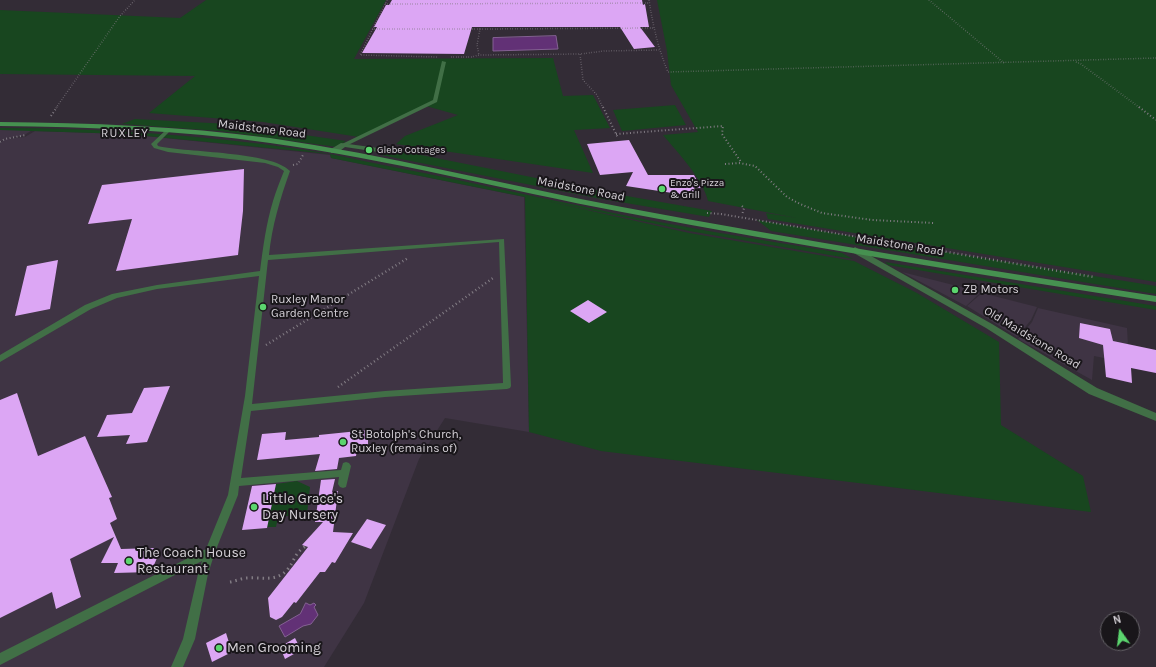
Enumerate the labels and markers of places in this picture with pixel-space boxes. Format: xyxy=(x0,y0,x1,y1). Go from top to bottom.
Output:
place label: Glebe Cottages xyxy=(377,144,445,156)
marker: Glebe Cottages xyxy=(364,145,374,155)
place label: Enzo's Pizza & Grill xyxy=(670,177,724,200)
marker: Enzo's Pizza & Grill xyxy=(657,184,667,194)
place label: ZB Motors xyxy=(963,283,1019,297)
marker: ZB Motors xyxy=(950,285,960,295)
place label: Ruxley Manor Garden Centre xyxy=(271,293,349,321)
marker: Ruxley Manor Garden Centre xyxy=(258,302,268,312)
place label: St Botolph's Church, Ruxley (remains of) xyxy=(351,428,461,456)
marker: St Botolph's Church, Ruxley (remains of) xyxy=(338,437,348,447)
place label: Little Grace's Day Nursery xyxy=(262,491,343,524)
marker: Little Grace's Day Nursery xyxy=(249,502,259,512)
place label: The Coach House Restaurant xyxy=(137,545,246,578)
marker: The Coach House Restaurant xyxy=(124,556,134,566)
place label: Men Grooming xyxy=(227,640,321,656)
marker: Men Grooming xyxy=(214,643,224,653)

